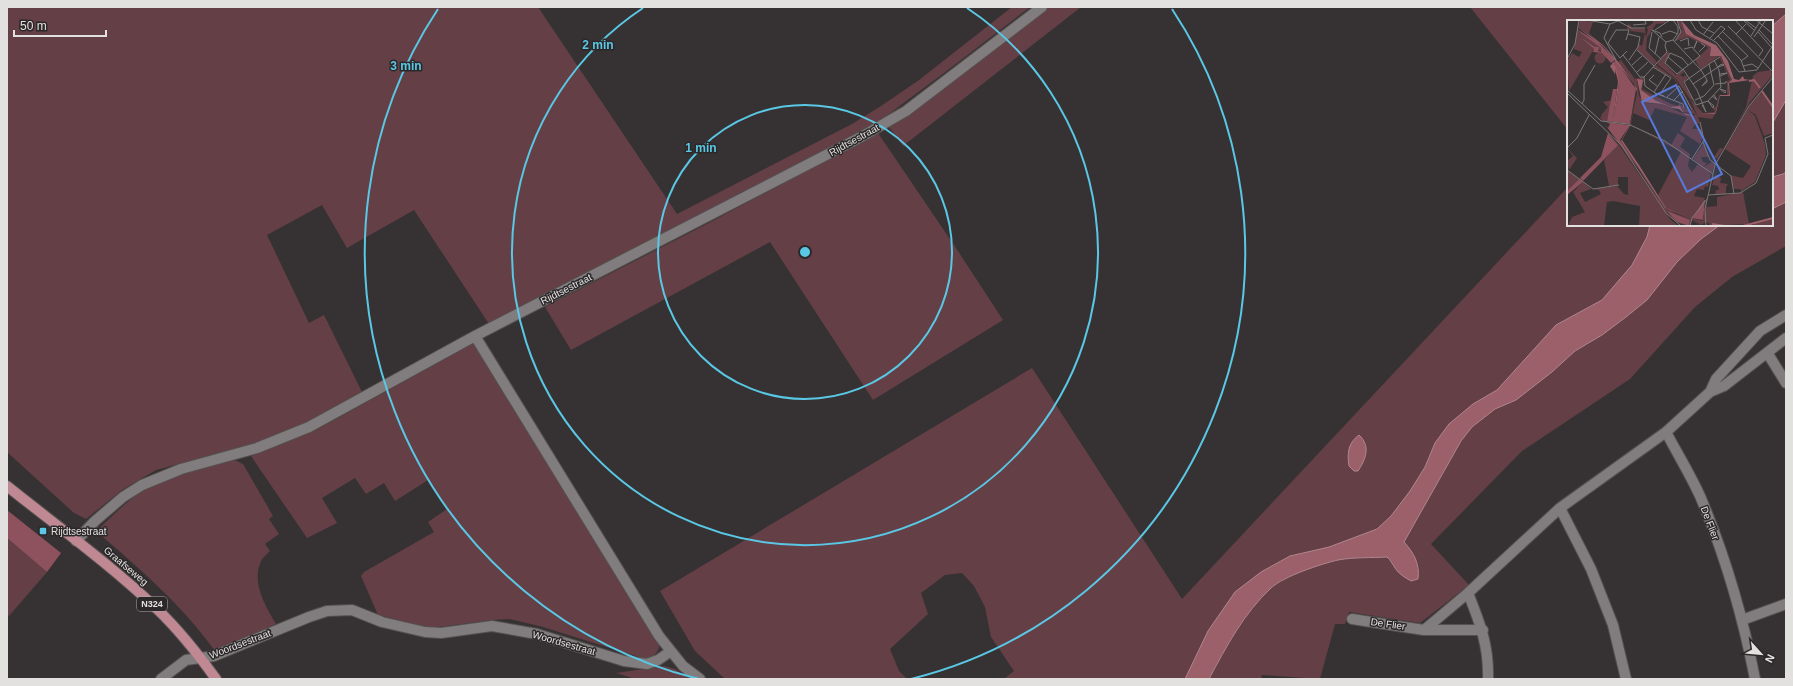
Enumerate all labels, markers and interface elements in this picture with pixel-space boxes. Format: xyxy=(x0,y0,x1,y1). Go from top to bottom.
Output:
scale bar xyxy=(14,12,106,38)
text: 50 m xyxy=(20,19,47,33)
inset map xyxy=(1567,20,1773,226)
text: 2 min xyxy=(582,38,614,52)
text: 3 min xyxy=(390,59,422,73)
street label: Rijdtsestraat xyxy=(827,122,881,158)
text: 1 min xyxy=(685,141,717,155)
centre of rings xyxy=(798,245,812,259)
street label: Rijdtsestraat xyxy=(539,271,593,307)
street label: De Flier xyxy=(1699,505,1722,542)
marker: Rijdtsestraat xyxy=(38,526,48,536)
place label: Rijdtsestraat xyxy=(51,526,107,537)
street label: Graafseweg xyxy=(102,544,150,588)
road number: N324 xyxy=(137,597,167,611)
street label: De Flier xyxy=(1370,616,1407,632)
street label: Woordsestraat xyxy=(208,627,272,661)
street label: Woordsestraat xyxy=(531,629,597,657)
north arrow xyxy=(1741,634,1781,674)
text: N xyxy=(1763,652,1777,665)

